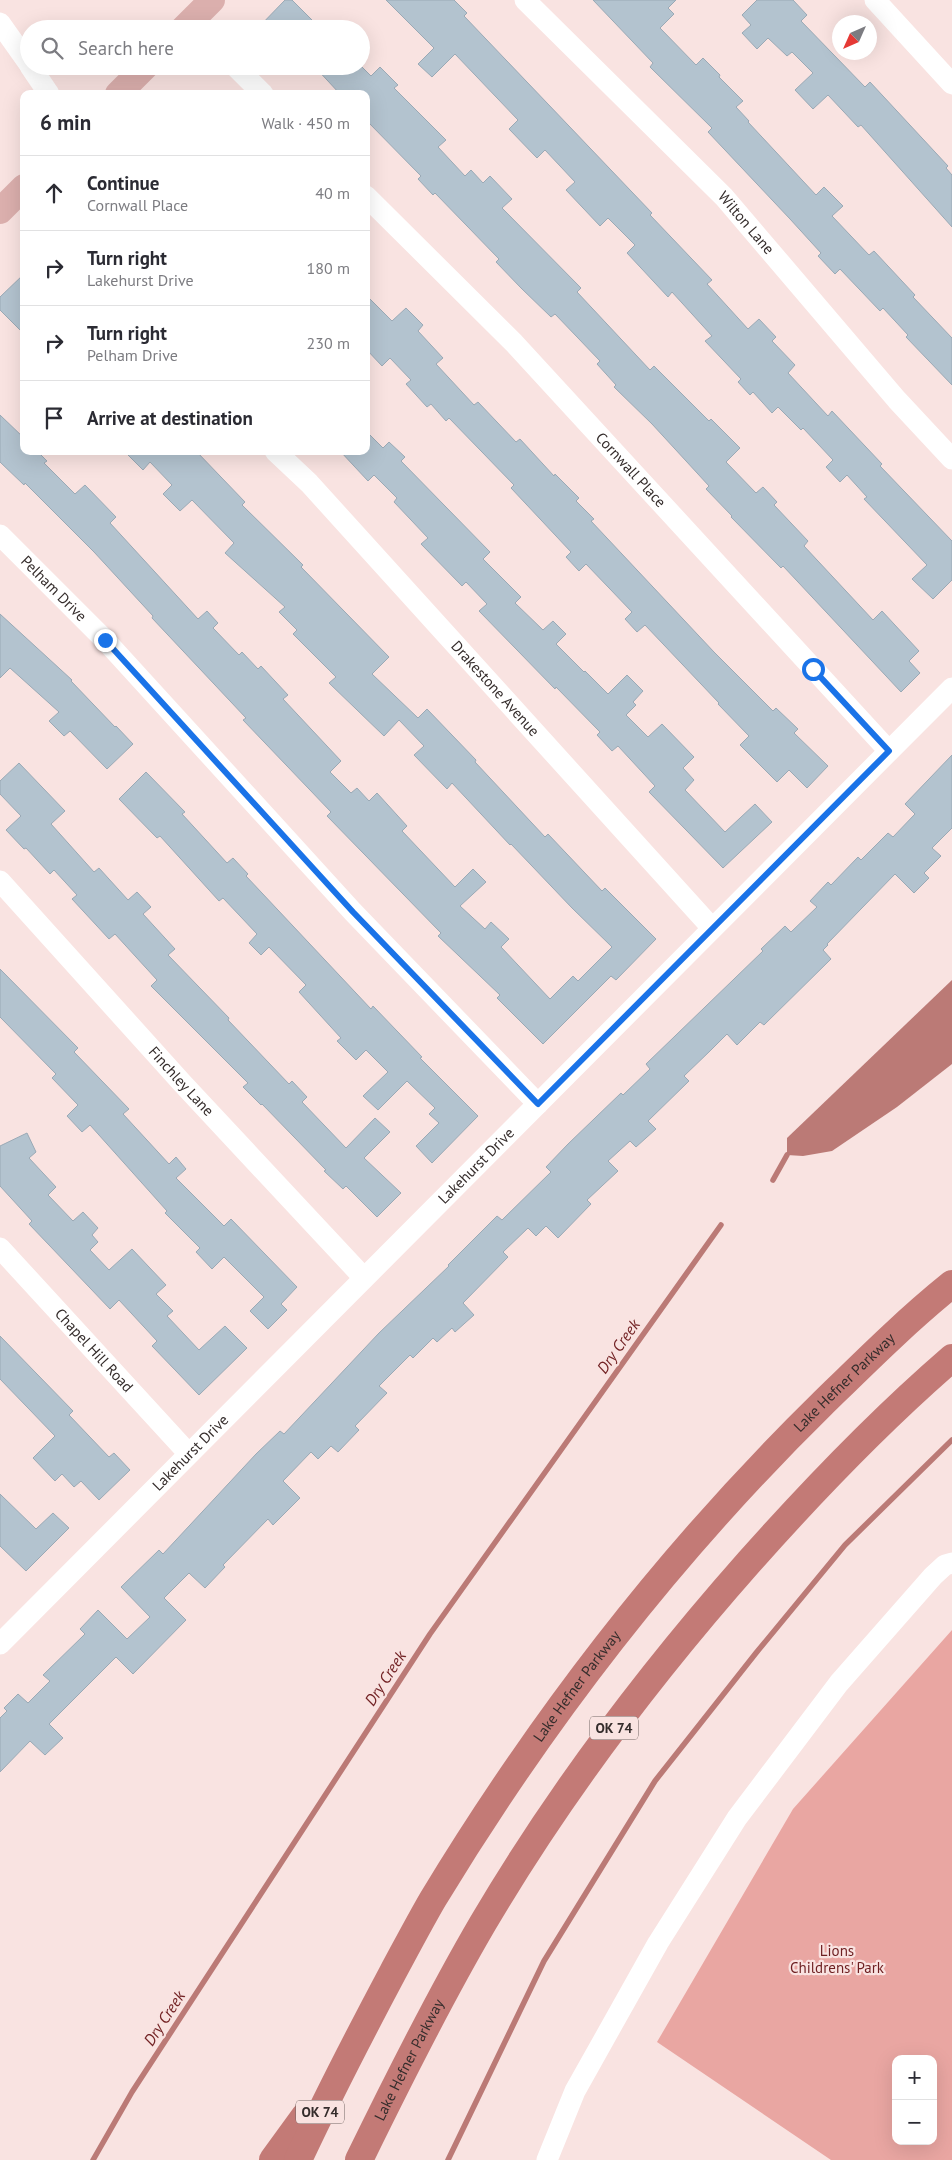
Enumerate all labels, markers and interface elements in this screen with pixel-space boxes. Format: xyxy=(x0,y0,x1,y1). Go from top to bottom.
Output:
north arrow xyxy=(832,15,877,60)
search box xyxy=(20,20,370,75)
icon: search xyxy=(38,34,66,62)
text: Search here xyxy=(78,36,174,60)
text: 6 min xyxy=(40,109,91,136)
text: Walk · 450 m xyxy=(261,113,350,133)
text: Continue xyxy=(87,171,159,195)
icon: ahead xyxy=(40,179,68,207)
text: 40 m xyxy=(315,183,350,203)
street label: Wilton Lane xyxy=(714,187,779,258)
text: Cornwall Place xyxy=(87,195,188,215)
text: Turn right xyxy=(87,246,167,270)
icon: right xyxy=(40,254,68,282)
text: 180 m xyxy=(307,258,350,278)
text: Lakehurst Drive xyxy=(87,270,194,290)
text: Turn right xyxy=(87,321,167,345)
icon: right xyxy=(40,329,68,357)
text: 230 m xyxy=(307,333,350,353)
text: Pelham Drive xyxy=(87,345,178,365)
icon: arrive xyxy=(40,404,68,432)
text: Arrive at destination xyxy=(87,406,253,430)
street label: Cornwall Place xyxy=(592,428,670,511)
street label: Pelham Drive xyxy=(17,551,91,625)
route end xyxy=(94,629,117,652)
street label: Drakestone Avenue xyxy=(447,636,544,740)
route start xyxy=(802,658,825,681)
street label: Finchley Lane xyxy=(145,1042,218,1120)
street label: Lakehurst Drive xyxy=(434,1123,518,1208)
street label: Chapel Hill Road xyxy=(51,1304,138,1396)
water label: Dry Creek xyxy=(592,1314,644,1377)
street label: Lake Hefner Parkway xyxy=(789,1329,899,1436)
street label: Lakehurst Drive xyxy=(148,1410,232,1494)
street label: Lake Hefner Parkway xyxy=(529,1626,624,1745)
water label: Dry Creek xyxy=(360,1646,411,1709)
road number: OK 74 xyxy=(590,1716,638,1740)
park label: Lions Childrens' Park xyxy=(790,1941,885,1977)
water label: Dry Creek xyxy=(139,1986,190,2049)
street label: Lake Hefner Parkway xyxy=(370,1996,448,2124)
map controls xyxy=(892,2055,937,2145)
button: + xyxy=(892,2055,937,2100)
road number: OK 74 xyxy=(296,2100,344,2124)
button: − xyxy=(892,2100,937,2145)

